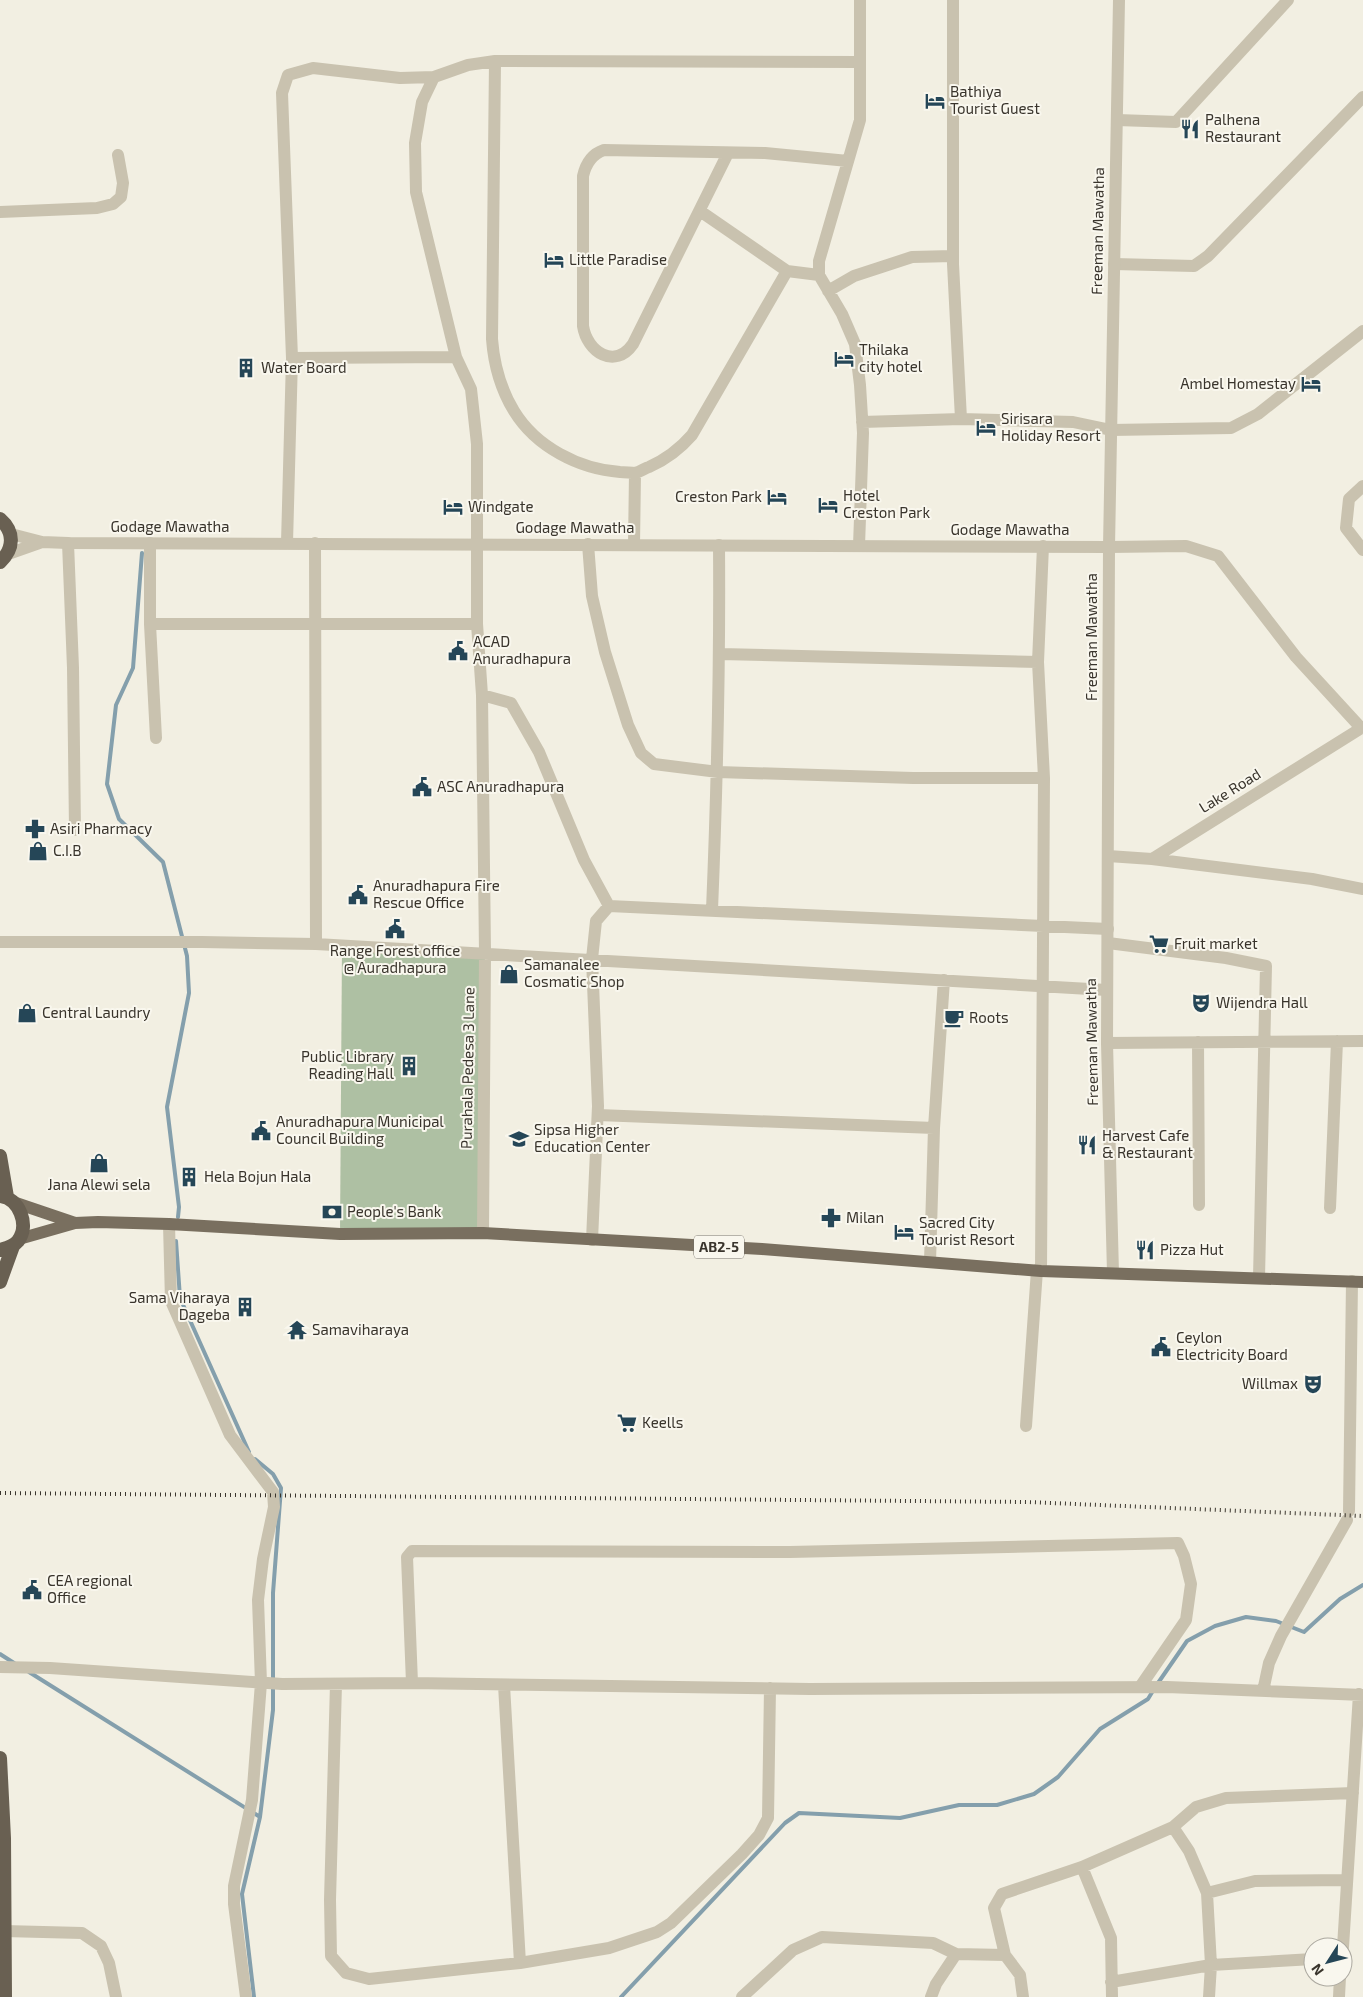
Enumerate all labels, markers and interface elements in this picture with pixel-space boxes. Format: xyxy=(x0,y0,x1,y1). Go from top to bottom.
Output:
place label: Bathiya Tourist Guest xyxy=(950,82,1040,117)
hotel icon: Bathiya Tourist Guest xyxy=(924,90,946,112)
place label: Palhena Restaurant xyxy=(1205,110,1281,145)
restaurant icon: Palhena Restaurant xyxy=(1179,118,1201,140)
street label: Freeman Mawatha xyxy=(1087,167,1107,295)
hotel icon: Little Paradise xyxy=(543,249,565,271)
place label: Little Paradise xyxy=(569,250,667,268)
place label: Thilaka city hotel xyxy=(859,340,923,375)
hotel icon: Thilaka city hotel xyxy=(833,348,855,370)
building icon: Water Board xyxy=(235,357,257,379)
place label: Water Board xyxy=(261,358,347,376)
hotel icon: Ambel Homestay xyxy=(1300,373,1322,395)
place label: Ambel Homestay xyxy=(1180,374,1296,392)
place label: Sirisara Holiday Resort xyxy=(1001,409,1101,444)
hotel icon: Sirisara Holiday Resort xyxy=(975,417,997,439)
hotel icon: Creston Park xyxy=(766,486,788,508)
place label: Hotel Creston Park xyxy=(843,486,930,521)
place label: Creston Park xyxy=(675,487,762,505)
hotel icon: Hotel Creston Park xyxy=(817,494,839,516)
hotel icon: Windgate xyxy=(442,496,464,518)
place label: Windgate xyxy=(468,497,534,515)
street label: Godage Mawatha xyxy=(110,517,230,535)
street label: Godage Mawatha xyxy=(515,518,635,536)
street label: Godage Mawatha xyxy=(950,520,1070,538)
street label: Freeman Mawatha xyxy=(1082,573,1100,701)
place label: ACAD Anuradhapura xyxy=(473,632,571,667)
public building icon: ACAD Anuradhapura xyxy=(447,640,469,662)
street label: Lake Road xyxy=(1195,764,1264,816)
public building icon: ASC Anuradhapura xyxy=(411,776,433,798)
place label: ASC Anuradhapura xyxy=(437,777,564,795)
pharmacy icon: Asiri Pharmacy xyxy=(24,818,46,840)
place label: Asiri Pharmacy xyxy=(50,819,152,837)
shop icon: C.I.B xyxy=(27,840,49,862)
place label: C.I.B xyxy=(53,841,82,859)
place label: Anuradhapura Fire Rescue Office xyxy=(373,876,500,911)
public building icon: Anuradhapura Fire Rescue Office xyxy=(347,884,369,906)
public building icon: Range Forest office @ Auradhapura xyxy=(384,918,406,940)
supermarket icon: Fruit market xyxy=(1148,933,1170,955)
place label: Fruit market xyxy=(1174,934,1258,952)
place label: Range Forest office @ Auradhapura xyxy=(330,941,460,976)
place label: Samanalee Cosmatic Shop xyxy=(524,955,625,990)
shop icon: Samanalee Cosmatic Shop xyxy=(498,963,520,985)
street label: Freeman Mawatha xyxy=(1081,978,1101,1106)
street label: Purahala Pedesa 3 Lane xyxy=(457,987,477,1149)
theatre icon: Wijendra Hall xyxy=(1190,992,1212,1014)
place label: Wijendra Hall xyxy=(1216,993,1308,1012)
shop icon: Central Laundry xyxy=(16,1002,38,1024)
place label: Central Laundry xyxy=(42,1003,151,1021)
cafe icon: Roots xyxy=(943,1007,965,1029)
place label: Roots xyxy=(969,1008,1009,1026)
place label: Public Library Reading Hall xyxy=(301,1047,395,1082)
building icon: Public Library Reading Hall xyxy=(398,1055,420,1077)
place label: Anuradhapura Municipal Council Building xyxy=(276,1112,444,1147)
public building icon: Anuradhapura Municipal Council Building xyxy=(250,1120,272,1142)
place label: Sipsa Higher Education Center xyxy=(534,1120,650,1155)
place label: Harvest Cafe & Restaurant xyxy=(1102,1126,1193,1161)
school or university icon: Sipsa Higher Education Center xyxy=(508,1128,530,1150)
restaurant icon: Harvest Cafe & Restaurant xyxy=(1076,1134,1098,1156)
shop icon: Jana Alewi sela xyxy=(88,1152,110,1174)
building icon: Hela Bojun Hala xyxy=(178,1166,200,1188)
place label: Hela Bojun Hala xyxy=(204,1167,311,1186)
place label: Jana Alewi sela xyxy=(48,1175,150,1193)
bank icon: People's Bank xyxy=(321,1201,343,1223)
place label: People's Bank xyxy=(347,1202,442,1220)
pharmacy icon: Milan xyxy=(820,1207,842,1229)
place label: Milan xyxy=(846,1208,884,1226)
place label: Sacred City Tourist Resort xyxy=(919,1213,1015,1248)
hotel icon: Sacred City Tourist Resort xyxy=(893,1221,915,1243)
road number: AB2-5 xyxy=(694,1236,744,1258)
restaurant icon: Pizza Hut xyxy=(1134,1239,1156,1261)
place label: Pizza Hut xyxy=(1160,1240,1224,1258)
place label: Sama Viharaya Dageba xyxy=(129,1288,230,1323)
building icon: Sama Viharaya Dageba xyxy=(234,1296,256,1318)
temple icon: Samaviharaya xyxy=(286,1319,308,1341)
place label: Samaviharaya xyxy=(312,1320,409,1338)
place label: Ceylon Electricity Board xyxy=(1176,1328,1288,1363)
public building icon: Ceylon Electricity Board xyxy=(1150,1336,1172,1358)
theatre icon: Willmax xyxy=(1302,1373,1324,1395)
place label: Willmax xyxy=(1242,1374,1298,1392)
supermarket icon: Keells xyxy=(616,1412,638,1434)
place label: Keells xyxy=(642,1413,683,1431)
place label: CEA regional Office xyxy=(47,1571,133,1606)
public building icon: CEA regional Office xyxy=(21,1579,43,1601)
north arrow xyxy=(1303,1937,1353,1987)
text: N xyxy=(1307,1961,1327,1979)

